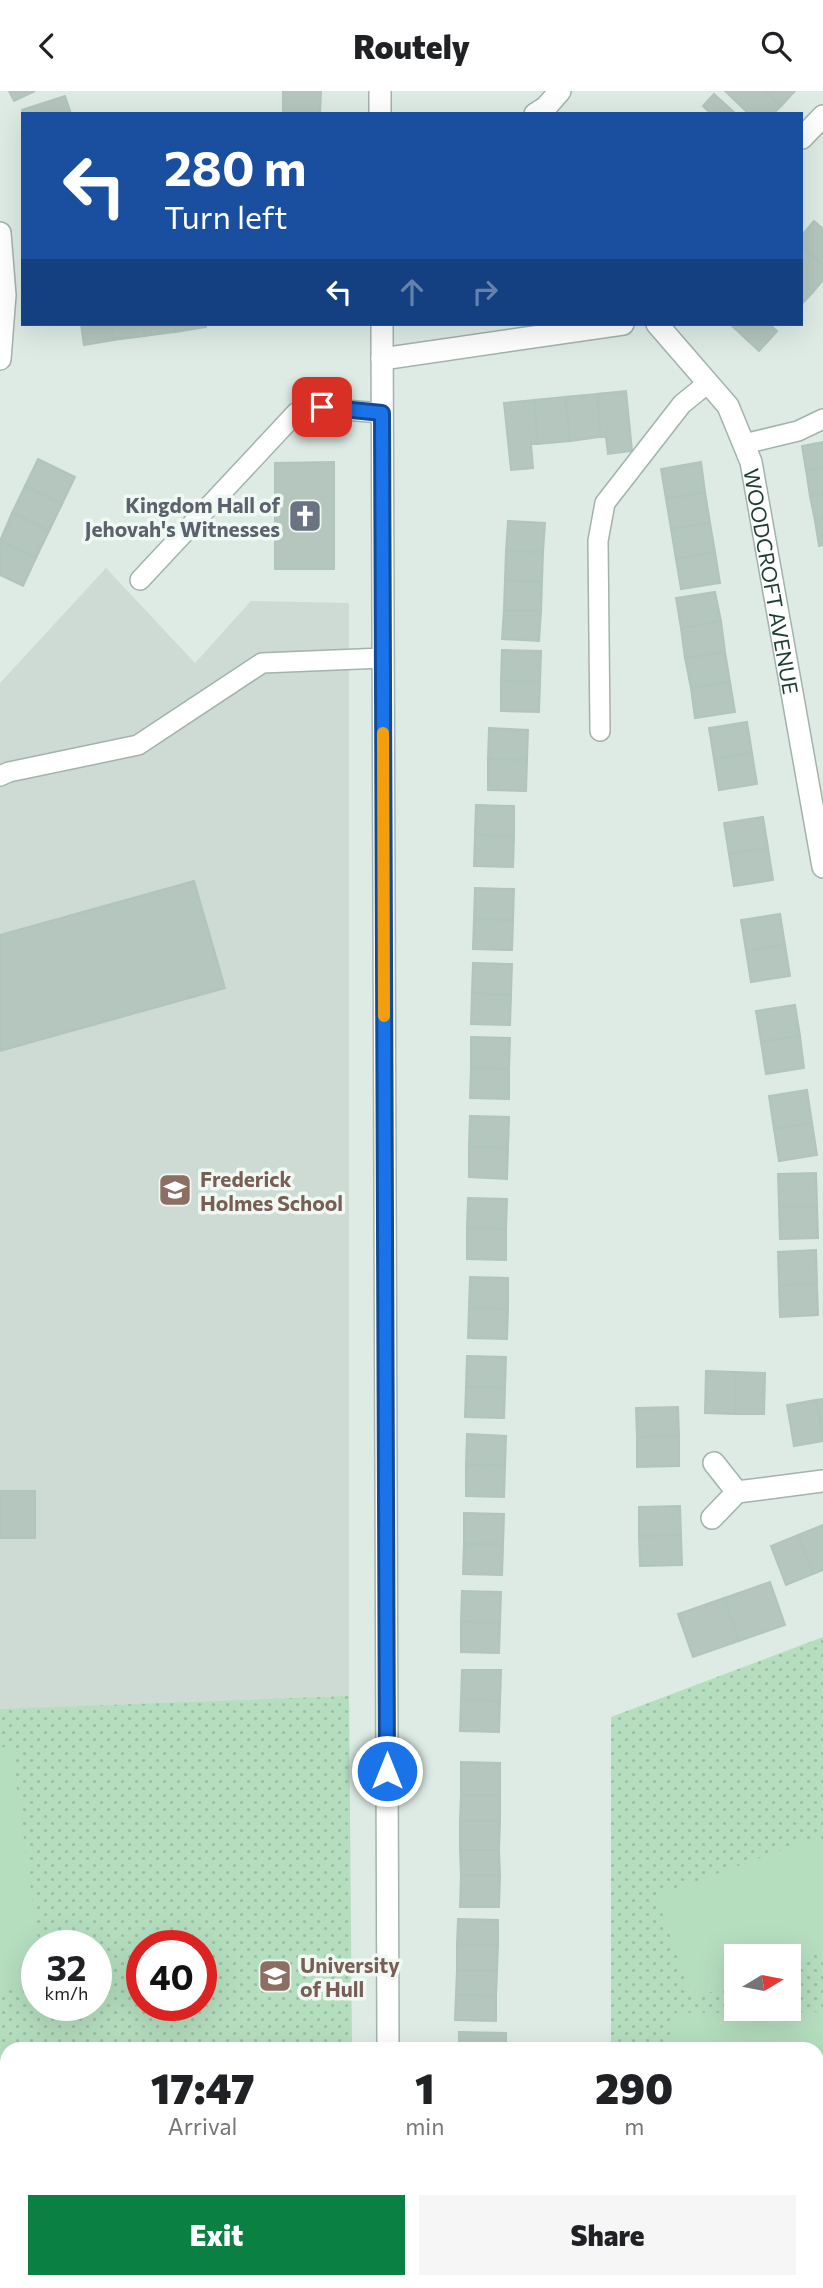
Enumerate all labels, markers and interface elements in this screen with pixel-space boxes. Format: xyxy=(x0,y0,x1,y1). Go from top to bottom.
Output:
text: Routely xyxy=(353,26,470,66)
icon: back xyxy=(28,27,66,65)
icon: search xyxy=(757,27,795,65)
text: 280 m xyxy=(164,136,307,196)
icon: left xyxy=(49,140,140,231)
text: Turn left xyxy=(164,196,288,236)
icon: left xyxy=(320,273,358,311)
icon: ahead xyxy=(393,273,431,311)
icon: right xyxy=(466,273,504,311)
pin xyxy=(292,377,352,437)
icon: arrive xyxy=(303,388,341,426)
street label: WOODCROFT AVENUE xyxy=(740,466,805,696)
place label: Kingdom Hall of Jehovah's Witnesses xyxy=(85,492,280,541)
church icon: Kingdom Hall of Jehovah's Witnesses xyxy=(286,497,324,535)
place label: Frederick Holmes School xyxy=(200,1166,343,1215)
school or university icon: Frederick Holmes School xyxy=(156,1171,194,1209)
position arrow xyxy=(350,1734,424,1808)
speed limit sign: 40 xyxy=(126,1930,217,2021)
north arrow xyxy=(724,1944,802,2021)
map controls xyxy=(724,1944,801,2021)
text: 32 xyxy=(46,1945,87,1988)
place label: University of Hull xyxy=(300,1952,400,2001)
school or university icon: University of Hull xyxy=(256,1957,294,1995)
text: km/h xyxy=(45,1982,88,2004)
text: 17:47 xyxy=(151,2061,254,2113)
text: 1 xyxy=(415,2061,435,2113)
text: 290 xyxy=(595,2061,673,2113)
text: Arrival xyxy=(168,2112,237,2140)
text: min xyxy=(405,2112,444,2140)
text: m xyxy=(624,2112,644,2140)
button: Exit xyxy=(28,2195,405,2275)
button: Share xyxy=(419,2195,796,2275)

